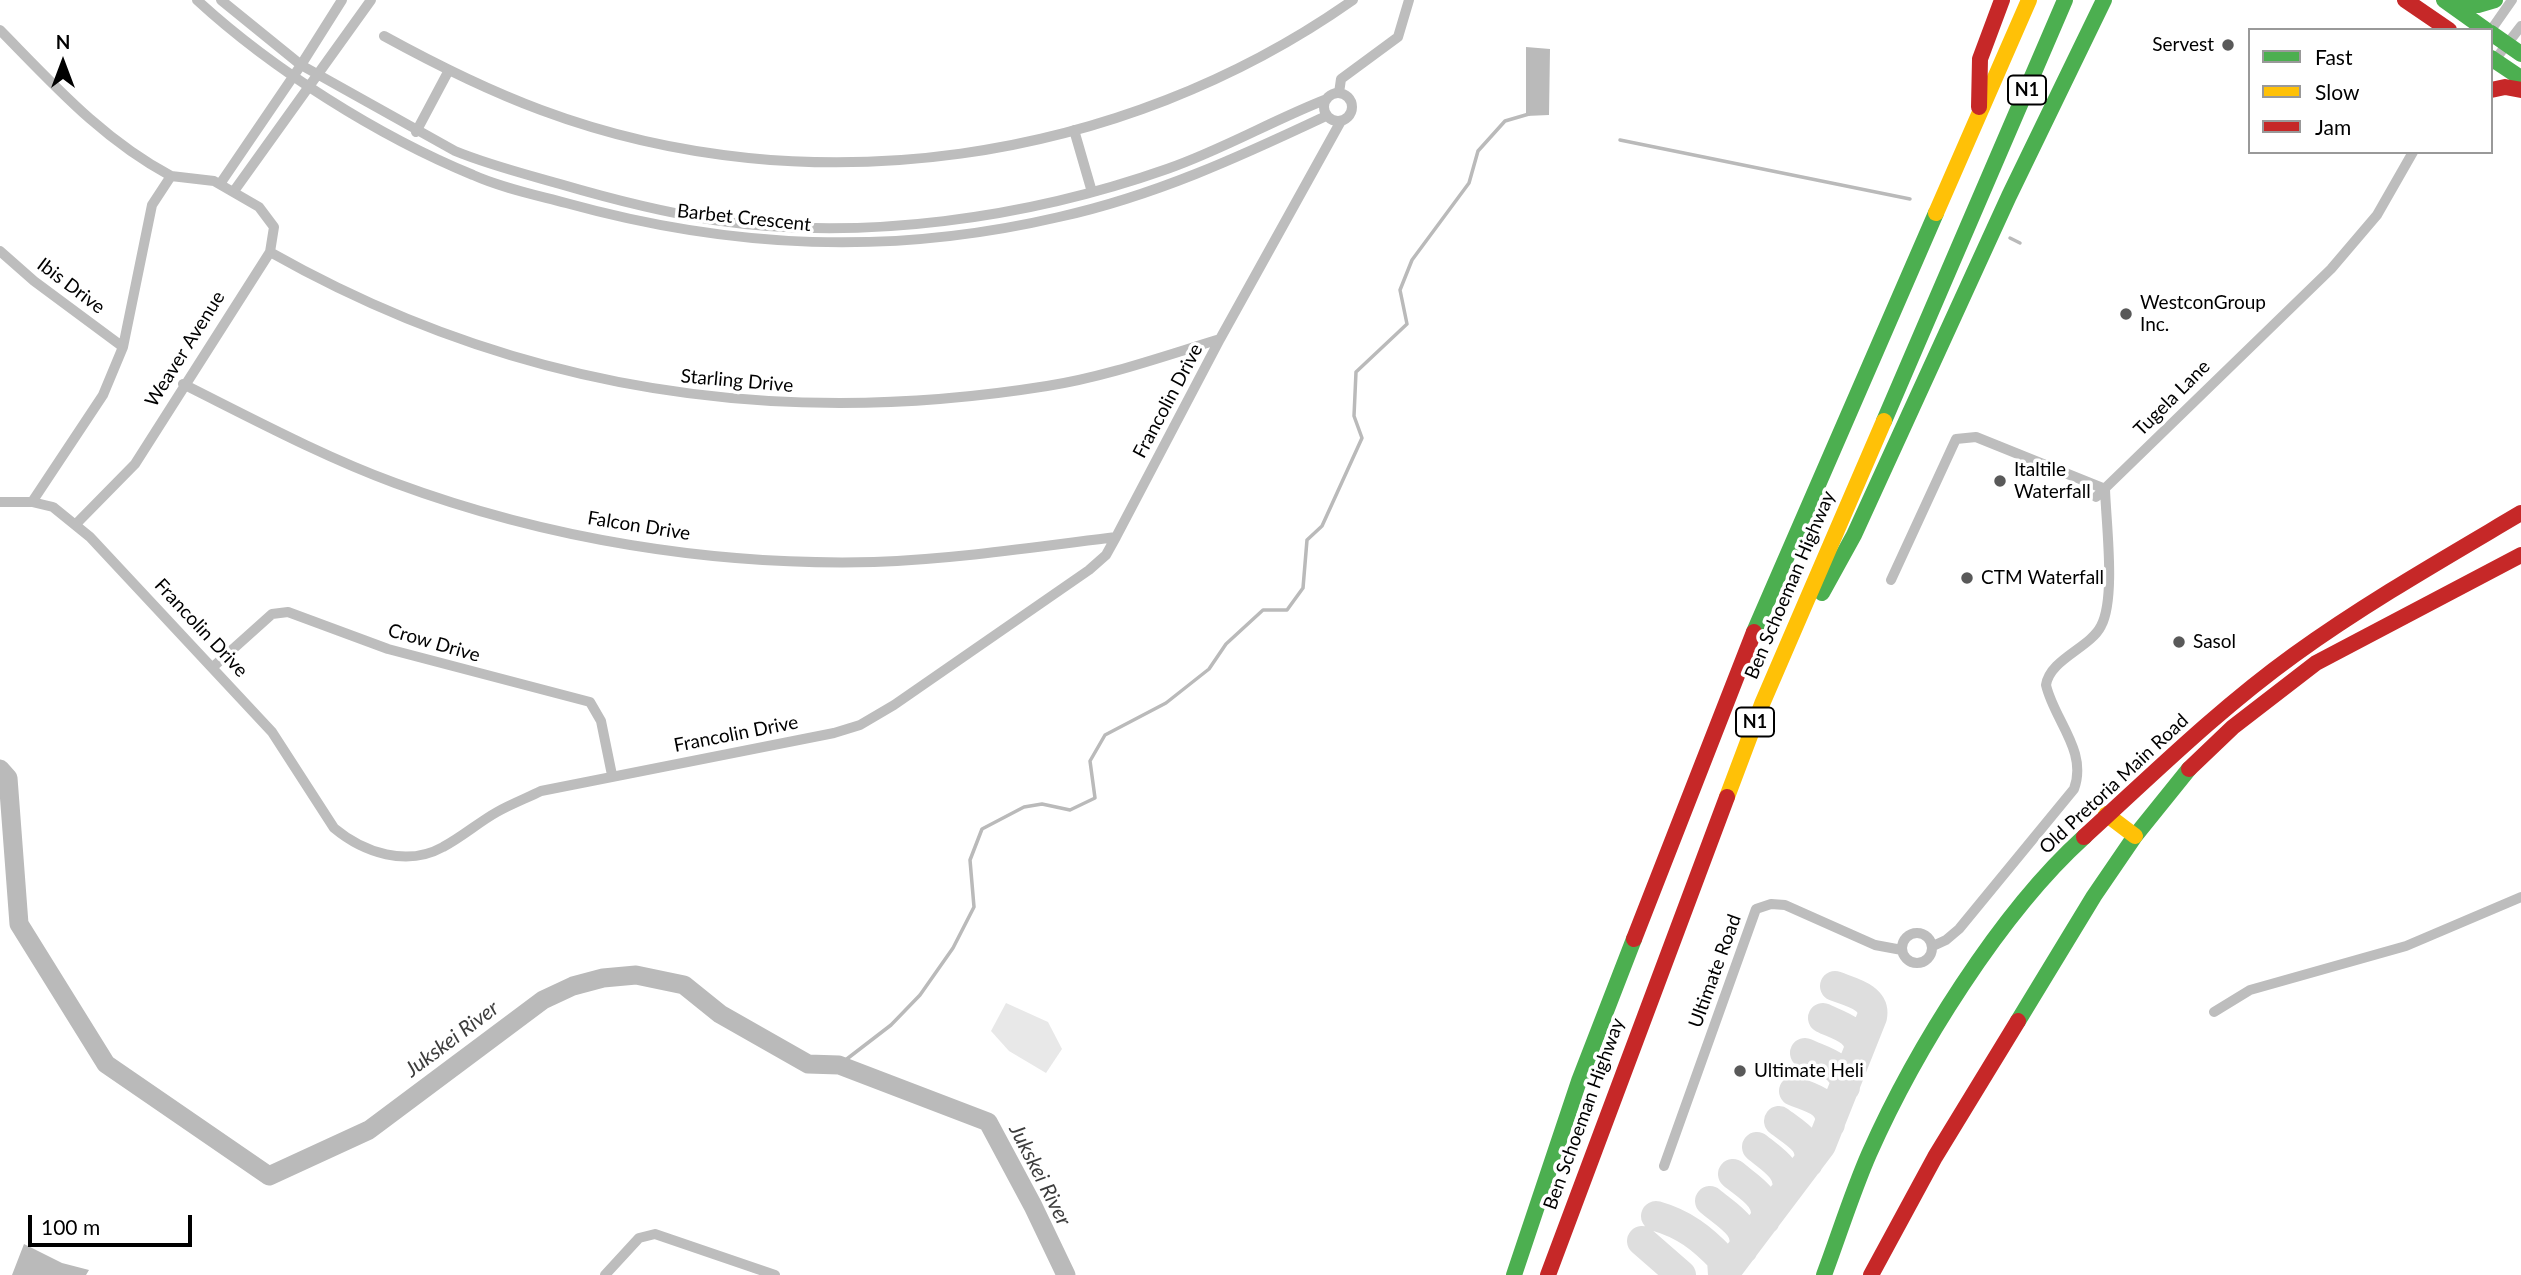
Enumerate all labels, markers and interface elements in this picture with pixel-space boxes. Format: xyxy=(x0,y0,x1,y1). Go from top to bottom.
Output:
north arrow xyxy=(28,28,98,98)
legend xyxy=(2248,28,2493,154)
text: N xyxy=(56,30,70,53)
place label: Servest xyxy=(2152,34,2214,56)
marker: Servest xyxy=(2220,37,2236,53)
text: Fast xyxy=(2315,44,2352,69)
road number: N1 xyxy=(2008,76,2046,104)
text: Slow xyxy=(2315,79,2359,104)
text: Jam xyxy=(2315,114,2351,139)
street label: Barbet Crescent xyxy=(676,200,812,236)
street label: Ibis Drive xyxy=(33,253,109,319)
street label: Weaver Avenue xyxy=(140,287,230,411)
place label: WestconGroup Inc. xyxy=(2140,292,2266,336)
marker: WestconGroup Inc. xyxy=(2118,306,2134,322)
street label: Francolin Drive xyxy=(1128,340,1208,462)
street label: Tugela Lane xyxy=(2129,355,2215,441)
street label: Starling Drive xyxy=(680,365,794,397)
place label: Italtile Waterfall xyxy=(2014,459,2091,503)
marker: Italtile Waterfall xyxy=(1992,473,2008,489)
street label: Ben Schoeman Highway xyxy=(1740,488,1840,682)
street label: Falcon Drive xyxy=(586,507,692,545)
place label: CTM Waterfall xyxy=(1981,567,2104,589)
marker: CTM Waterfall xyxy=(1959,570,1975,586)
street label: Francolin Drive xyxy=(150,574,252,682)
street label: Crow Drive xyxy=(385,619,483,667)
place label: Sasol xyxy=(2193,631,2236,653)
marker: Sasol xyxy=(2171,634,2187,650)
road number: N1 xyxy=(1736,708,1774,736)
street label: Old Pretoria Main Road xyxy=(2035,709,2193,859)
street label: Francolin Drive xyxy=(672,711,800,757)
street label: Ultimate Road xyxy=(1684,911,1746,1031)
water label: Jukskei River xyxy=(400,996,504,1082)
street label: Ben Schoeman Highway xyxy=(1539,1015,1629,1213)
place label: Ultimate Heli xyxy=(1754,1060,1864,1082)
marker: Ultimate Heli xyxy=(1732,1063,1748,1079)
water label: Jukskei River xyxy=(1004,1120,1076,1230)
scale bar xyxy=(32,1202,196,1246)
text: 100 m xyxy=(41,1214,100,1239)

